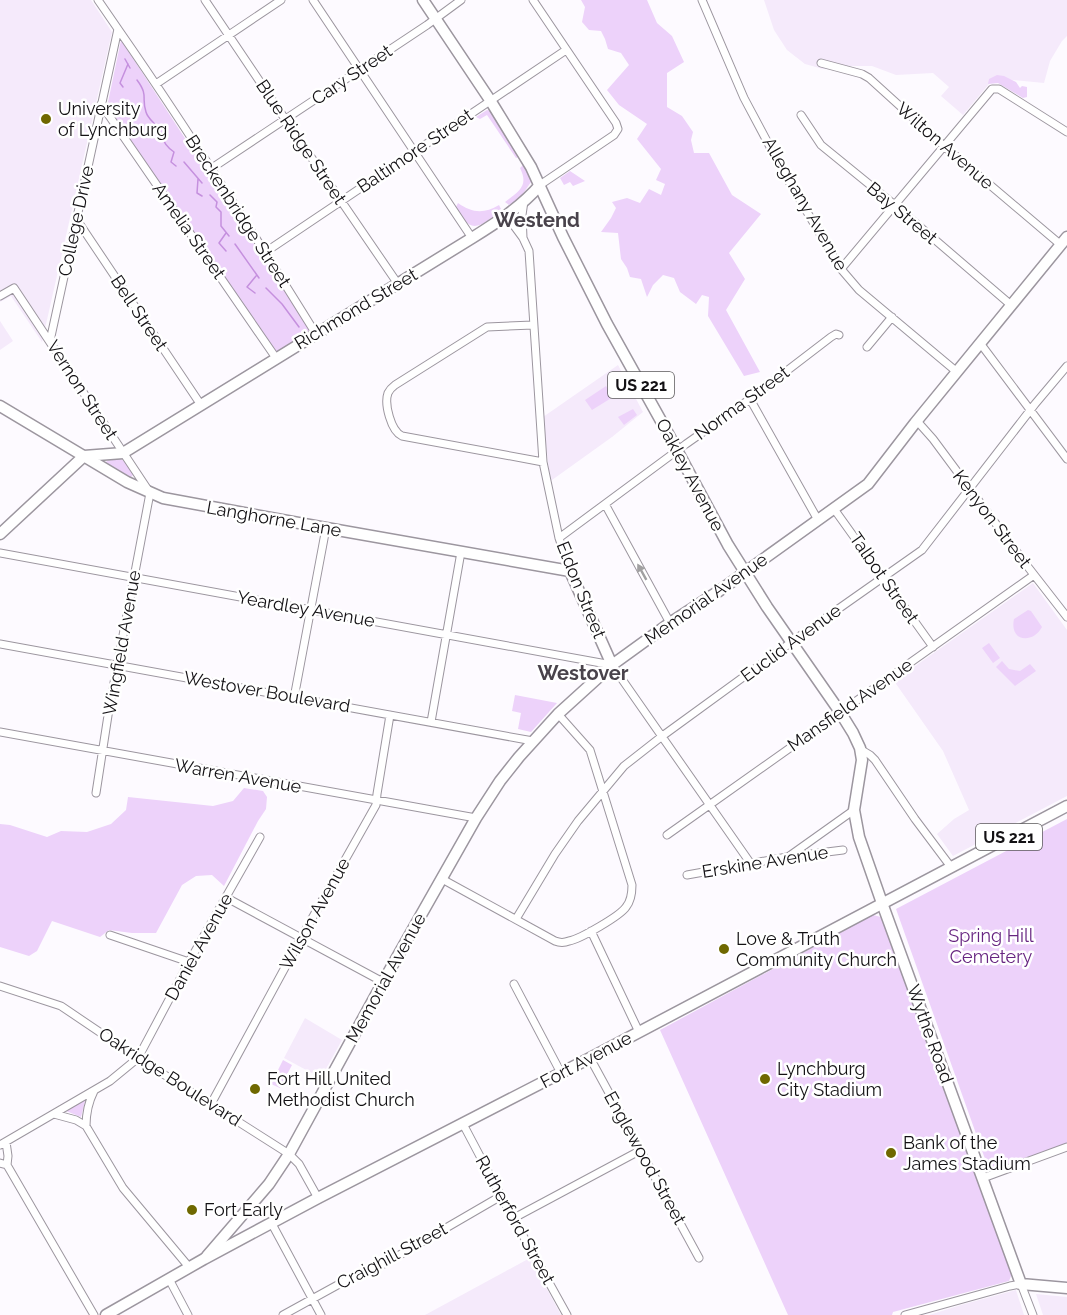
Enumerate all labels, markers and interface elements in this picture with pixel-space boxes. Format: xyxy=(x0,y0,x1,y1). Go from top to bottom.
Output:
street label: Cary Street xyxy=(308,40,396,109)
street label: Blue Ridge Street xyxy=(252,75,351,208)
place label: University of Lynchburg xyxy=(58,98,167,140)
street label: Wilton Avenue xyxy=(892,98,999,194)
street label: Baltimore Street xyxy=(353,104,477,197)
marker: University of Lynchburg xyxy=(39,112,53,126)
street label: Breckenbridge Street xyxy=(181,131,296,291)
street label: Alleghany Avenue xyxy=(759,133,852,275)
street label: College Drive xyxy=(54,163,98,278)
street label: Bay Street xyxy=(863,177,942,248)
street label: Amelia Street xyxy=(149,179,230,283)
district label: Westend xyxy=(494,208,580,232)
street label: Richmond Street xyxy=(291,264,421,353)
street label: Bell Street xyxy=(107,271,172,354)
street label: Vernon Street xyxy=(43,336,122,443)
street label: Norma Street xyxy=(690,361,793,444)
road number: US 221 xyxy=(608,372,674,398)
street label: Oakley Avenue xyxy=(652,415,729,535)
street label: Kenyon Street xyxy=(949,466,1036,572)
street label: Langhorne Lane xyxy=(205,496,344,541)
street label: Talbot Street xyxy=(845,528,923,627)
street label: Eldon Street xyxy=(552,538,610,641)
street label: Memorial Avenue xyxy=(640,548,771,649)
one-way arrow xyxy=(637,563,647,580)
street label: Wingfield Avenue xyxy=(98,568,145,717)
street label: Yeardley Avenue xyxy=(236,586,377,631)
street label: Euclid Avenue xyxy=(737,599,845,686)
street label: Mansfield Avenue xyxy=(783,653,917,756)
district label: Westover xyxy=(537,661,629,685)
street label: Westover Boulevard xyxy=(182,667,352,716)
street label: Warren Avenue xyxy=(173,754,304,797)
road number: US 221 xyxy=(976,824,1042,850)
street label: Erskine Avenue xyxy=(700,841,830,882)
street label: Wilson Avenue xyxy=(275,854,354,973)
street label: Daniel Avenue xyxy=(160,889,237,1004)
street label: Memorial Avenue xyxy=(341,909,430,1046)
park label: Spring Hill Cemetery xyxy=(948,925,1034,967)
place label: Love & Truth Community Church xyxy=(736,928,897,970)
marker: Love & Truth Community Church xyxy=(717,942,731,956)
street label: Wythe Road xyxy=(903,982,958,1086)
street label: Oakridge Boulevard xyxy=(95,1023,245,1130)
street label: Fort Avenue xyxy=(537,1027,635,1092)
place label: Lynchburg City Stadium xyxy=(777,1058,882,1100)
place label: Fort Hill United Methodist Church xyxy=(267,1068,415,1110)
marker: Lynchburg City Stadium xyxy=(758,1072,772,1086)
marker: Fort Hill United Methodist Church xyxy=(248,1082,262,1096)
street label: Englewood Street xyxy=(600,1087,691,1228)
place label: Bank of the James Stadium xyxy=(903,1132,1031,1174)
marker: Bank of the James Stadium xyxy=(884,1146,898,1160)
street label: Rutherford Street xyxy=(471,1152,559,1288)
place label: Fort Early xyxy=(204,1199,283,1220)
marker: Fort Early xyxy=(185,1203,199,1217)
street label: Craighill Street xyxy=(333,1218,450,1293)

